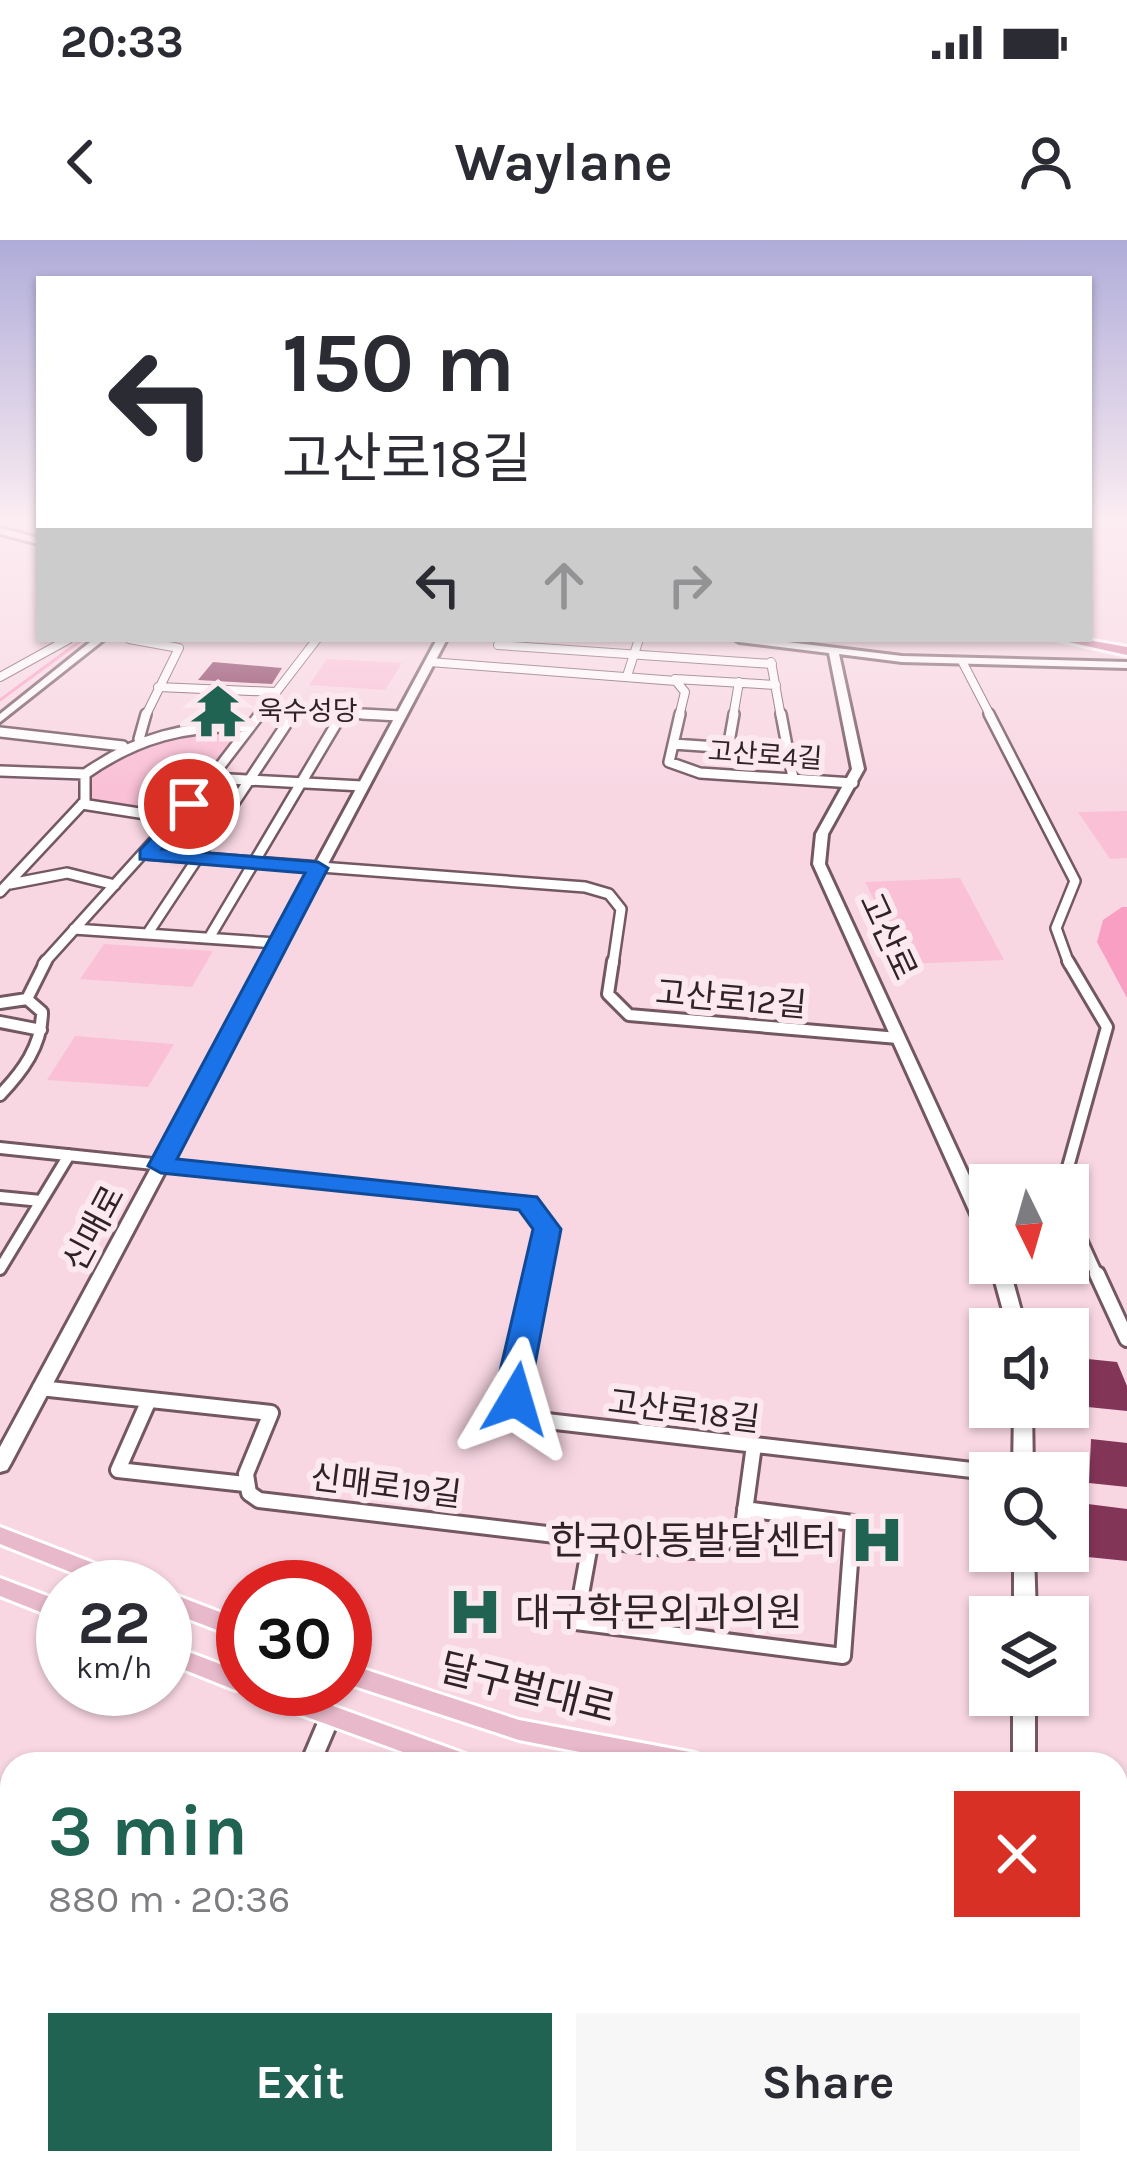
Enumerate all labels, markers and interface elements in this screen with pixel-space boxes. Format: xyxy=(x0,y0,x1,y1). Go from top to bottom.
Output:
text: 20:33 xyxy=(60,16,184,68)
icon: back xyxy=(48,129,114,195)
icon: person xyxy=(1013,129,1079,195)
text: Waylane xyxy=(454,130,673,194)
text: 150 m xyxy=(282,314,515,412)
icon: left xyxy=(84,324,240,480)
text: 고산로18길 xyxy=(282,427,532,491)
icon: left xyxy=(405,552,471,618)
icon: ahead xyxy=(531,552,597,618)
icon: right xyxy=(657,552,723,618)
temple icon: 욱수성당 xyxy=(189,682,247,740)
place label: 욱수성당 xyxy=(258,695,358,727)
street label: 고산로4길 xyxy=(707,735,823,775)
pin xyxy=(138,753,240,855)
icon: arrive xyxy=(156,771,222,837)
street label: 고산로 xyxy=(852,887,925,986)
street label: 고산로12길 xyxy=(654,973,808,1025)
north arrow xyxy=(969,1164,1089,1284)
map controls xyxy=(969,1164,1089,1716)
street label: 신매로 xyxy=(56,1179,132,1278)
button: sound xyxy=(969,1308,1089,1428)
position arrow xyxy=(453,1336,579,1462)
street label: 고산로18길 xyxy=(606,1383,762,1439)
button: search xyxy=(969,1452,1089,1572)
street label: 신매로19길 xyxy=(308,1458,463,1514)
hospital icon: 한국아동발달센터 xyxy=(848,1511,906,1569)
place label: 한국아동발달센터 xyxy=(550,1518,837,1564)
speed limit sign: 30 xyxy=(216,1560,372,1716)
hospital icon: 대구학문외과의원 xyxy=(446,1583,504,1641)
text: 22 xyxy=(78,1588,150,1658)
place label: 대구학문외과의원 xyxy=(515,1590,802,1636)
button: layers xyxy=(969,1596,1089,1716)
street label: 달구벌대로 xyxy=(435,1644,620,1732)
text: km/h xyxy=(76,1650,152,1686)
text: 3 min xyxy=(48,1789,248,1873)
button: close xyxy=(954,1791,1080,1917)
text: 880 m · 20:36 xyxy=(48,1876,290,1922)
button: Exit xyxy=(48,2013,552,2151)
button: Share xyxy=(576,2013,1080,2151)

